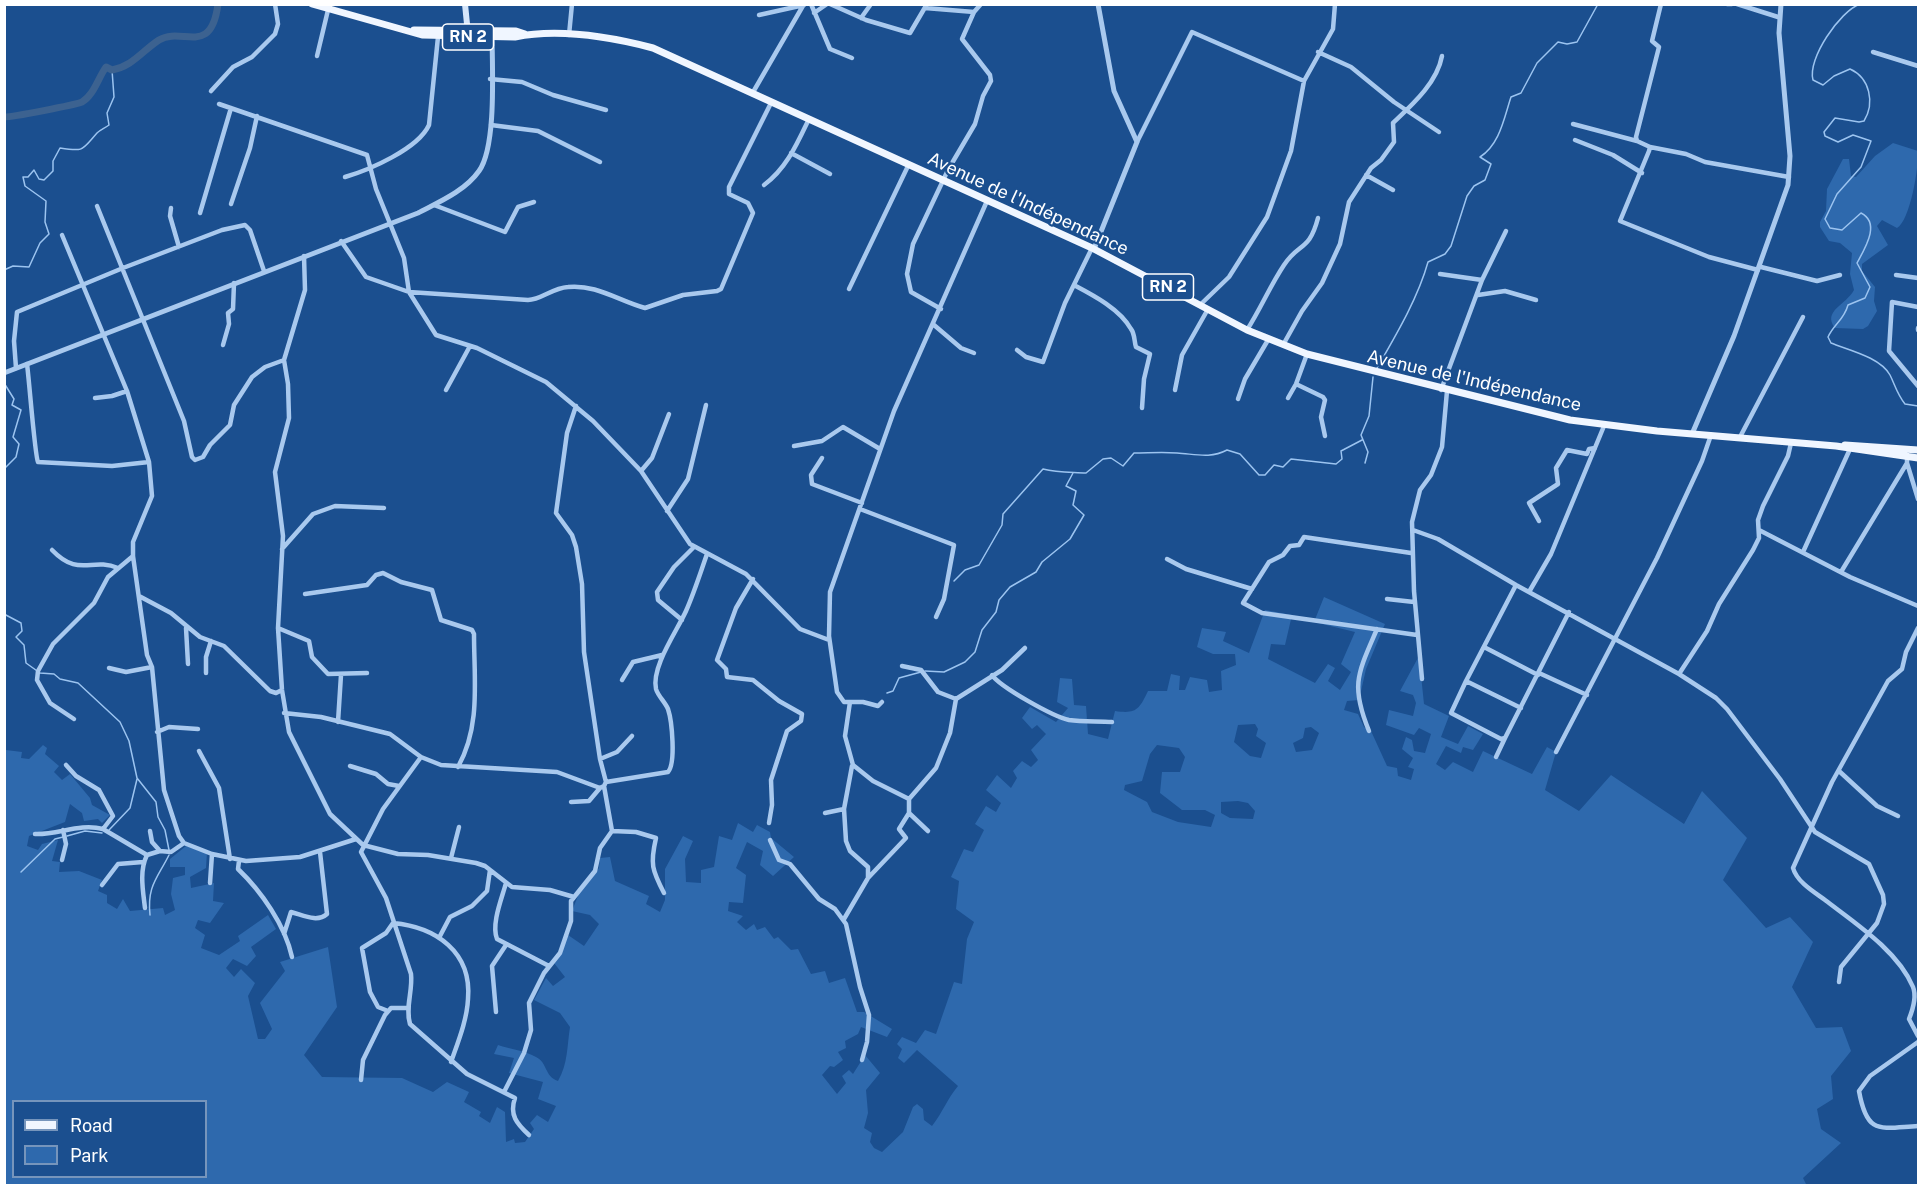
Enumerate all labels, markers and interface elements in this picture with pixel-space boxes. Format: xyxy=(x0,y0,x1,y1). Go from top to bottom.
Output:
road number: RN 2 xyxy=(442,24,494,50)
street label: Avenue de l'Indépendance xyxy=(924,148,1132,260)
road number: RN 2 xyxy=(1142,274,1194,300)
street label: Avenue de l'Indépendance xyxy=(1365,346,1583,416)
legend xyxy=(12,1100,207,1178)
text: Road xyxy=(70,1115,113,1136)
text: Park xyxy=(70,1145,108,1166)

